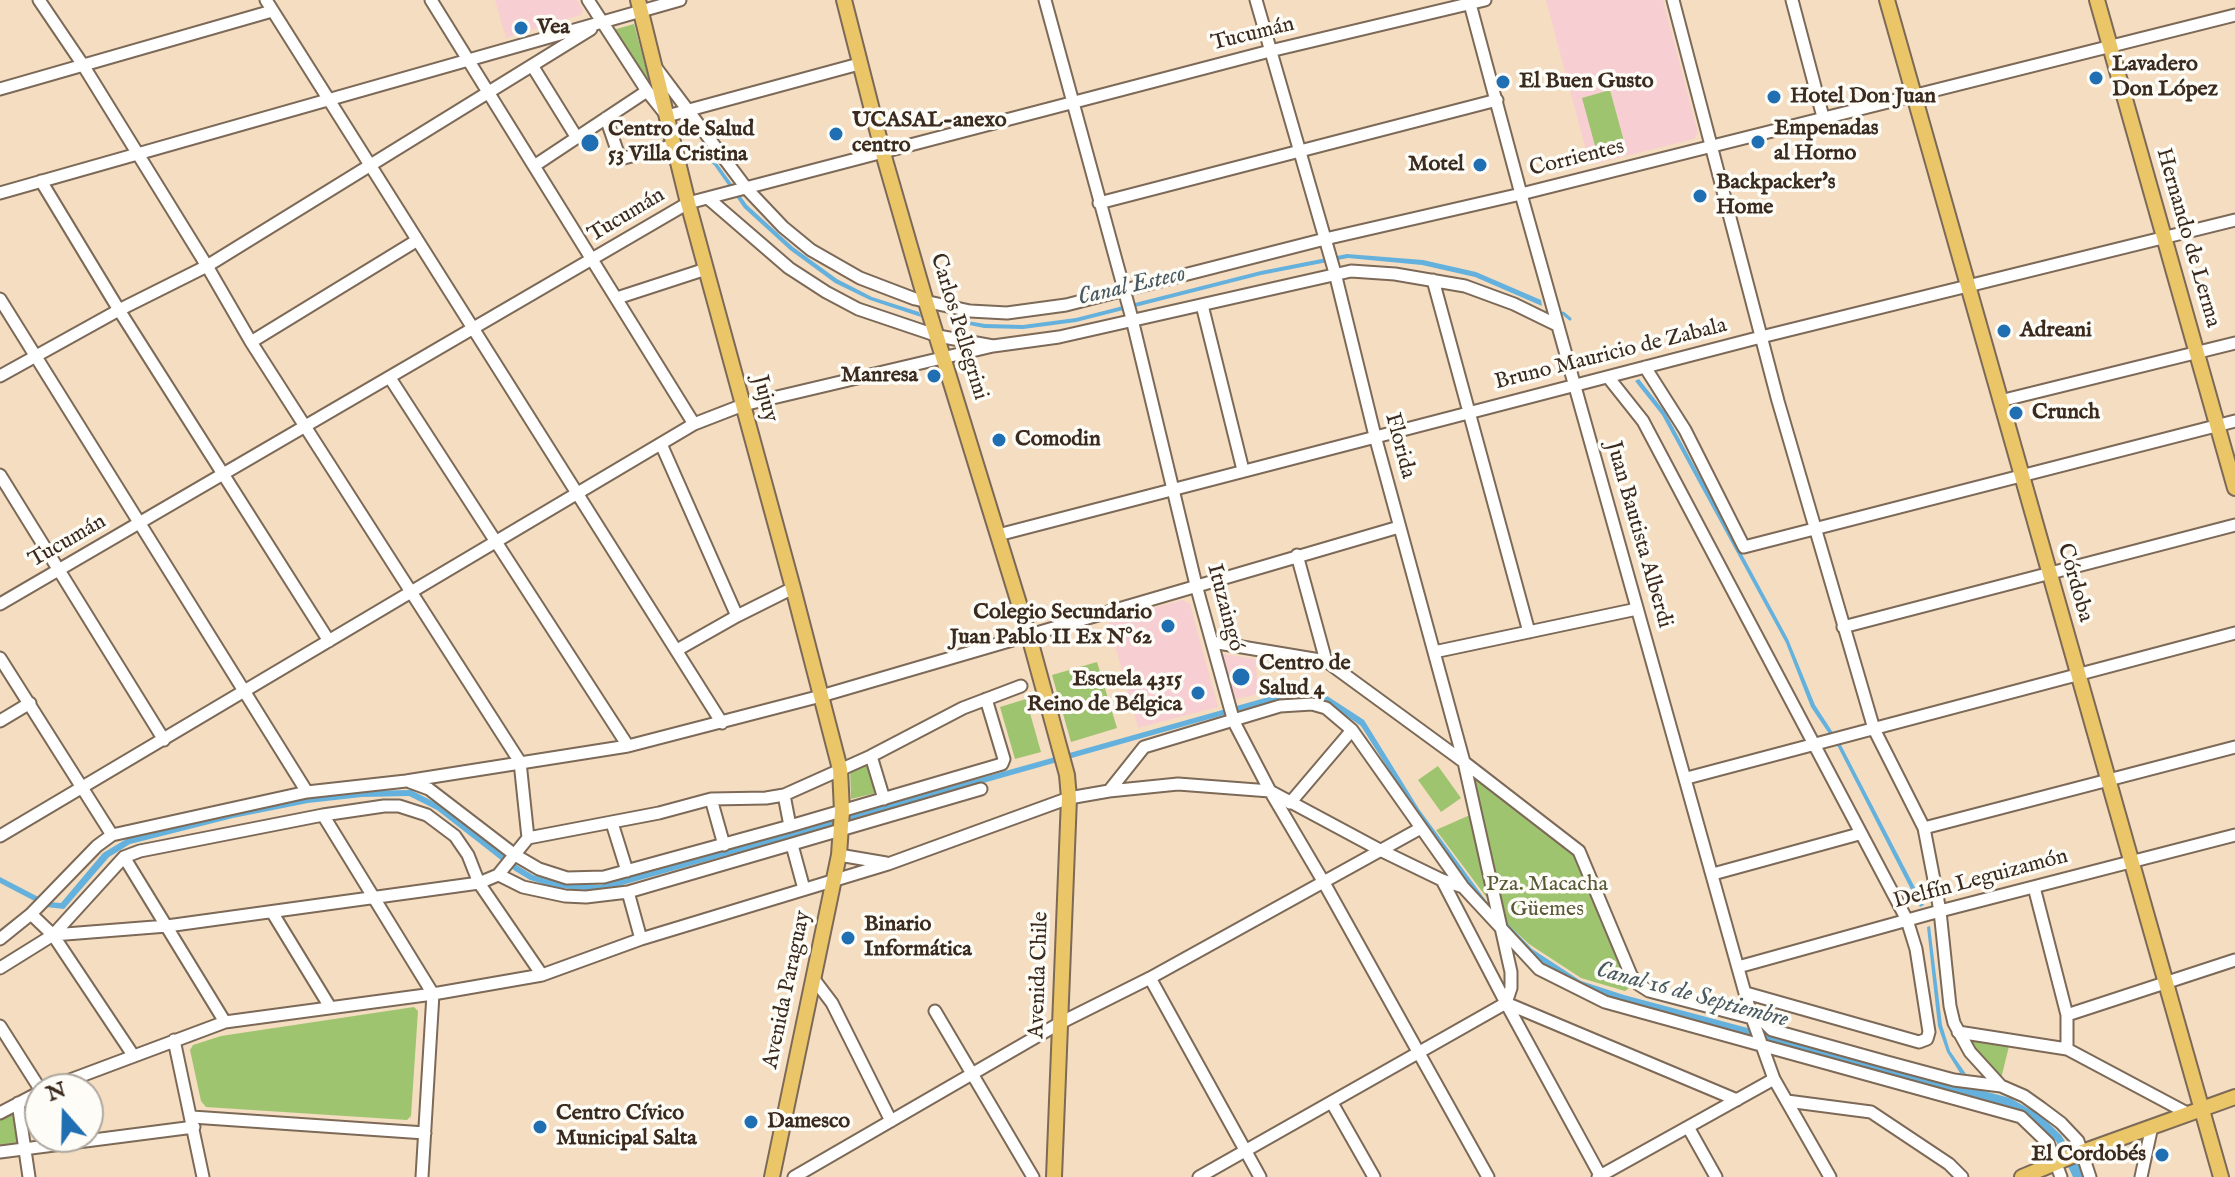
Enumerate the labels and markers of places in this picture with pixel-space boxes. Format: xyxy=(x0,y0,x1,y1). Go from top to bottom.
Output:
place label: Vea xyxy=(537,15,570,41)
marker: Vea xyxy=(512,19,530,37)
place label: Lavadero Don López xyxy=(2112,52,2218,104)
place label: El Buen Gusto xyxy=(1519,69,1654,95)
marker: Lavadero Don López xyxy=(2087,69,2105,87)
marker: El Buen Gusto xyxy=(1494,73,1512,91)
place label: Hotel Don Juan xyxy=(1790,84,1936,110)
marker: Hotel Don Juan xyxy=(1765,88,1783,106)
place label: UCASAL-anexo centro xyxy=(852,108,1007,160)
place label: Empenadas al Horno xyxy=(1774,116,1878,168)
place label: Centro de Salud 53 Villa Cristina xyxy=(608,117,754,168)
marker: UCASAL-anexo centro xyxy=(827,125,845,143)
marker: Centro de Salud 53 Villa Cristina xyxy=(579,132,601,154)
marker: Empenadas al Horno xyxy=(1749,133,1767,151)
place label: Motel xyxy=(1408,152,1464,178)
marker: Motel xyxy=(1471,156,1489,174)
place label: Backpacker's Home xyxy=(1716,170,1836,222)
marker: Backpacker's Home xyxy=(1691,187,1709,205)
place label: Adreani xyxy=(2020,318,2092,344)
marker: Adreani xyxy=(1995,322,2013,340)
place label: Manresa xyxy=(841,363,918,389)
marker: Manresa xyxy=(925,367,943,385)
place label: Crunch xyxy=(2032,400,2100,426)
marker: Crunch xyxy=(2007,404,2025,422)
place label: Comodin xyxy=(1015,427,1101,453)
marker: Comodin xyxy=(990,431,1008,449)
place label: Colegio Secundario Juan Pablo II Ex N°62 xyxy=(950,600,1152,652)
marker: Colegio Secundario Juan Pablo II Ex N°62 xyxy=(1159,617,1177,635)
place label: Centro de Salud 4 xyxy=(1259,651,1351,702)
marker: Centro de Salud 4 xyxy=(1230,666,1252,688)
place label: Escuela 4315 Reino de Bélgica xyxy=(1027,667,1182,718)
marker: Escuela 4315 Reino de Bélgica xyxy=(1189,684,1207,702)
place label: Binario Informática xyxy=(864,912,972,964)
marker: Binario Informática xyxy=(839,929,857,947)
place label: Centro Cívico Municipal Salta xyxy=(556,1101,697,1152)
place label: Damesco xyxy=(767,1109,850,1135)
marker: Damesco xyxy=(742,1113,760,1131)
marker: Centro Cívico Municipal Salta xyxy=(531,1118,549,1136)
place label: El Cordobés xyxy=(2031,1142,2146,1168)
marker: El Cordobés xyxy=(2153,1146,2171,1164)

